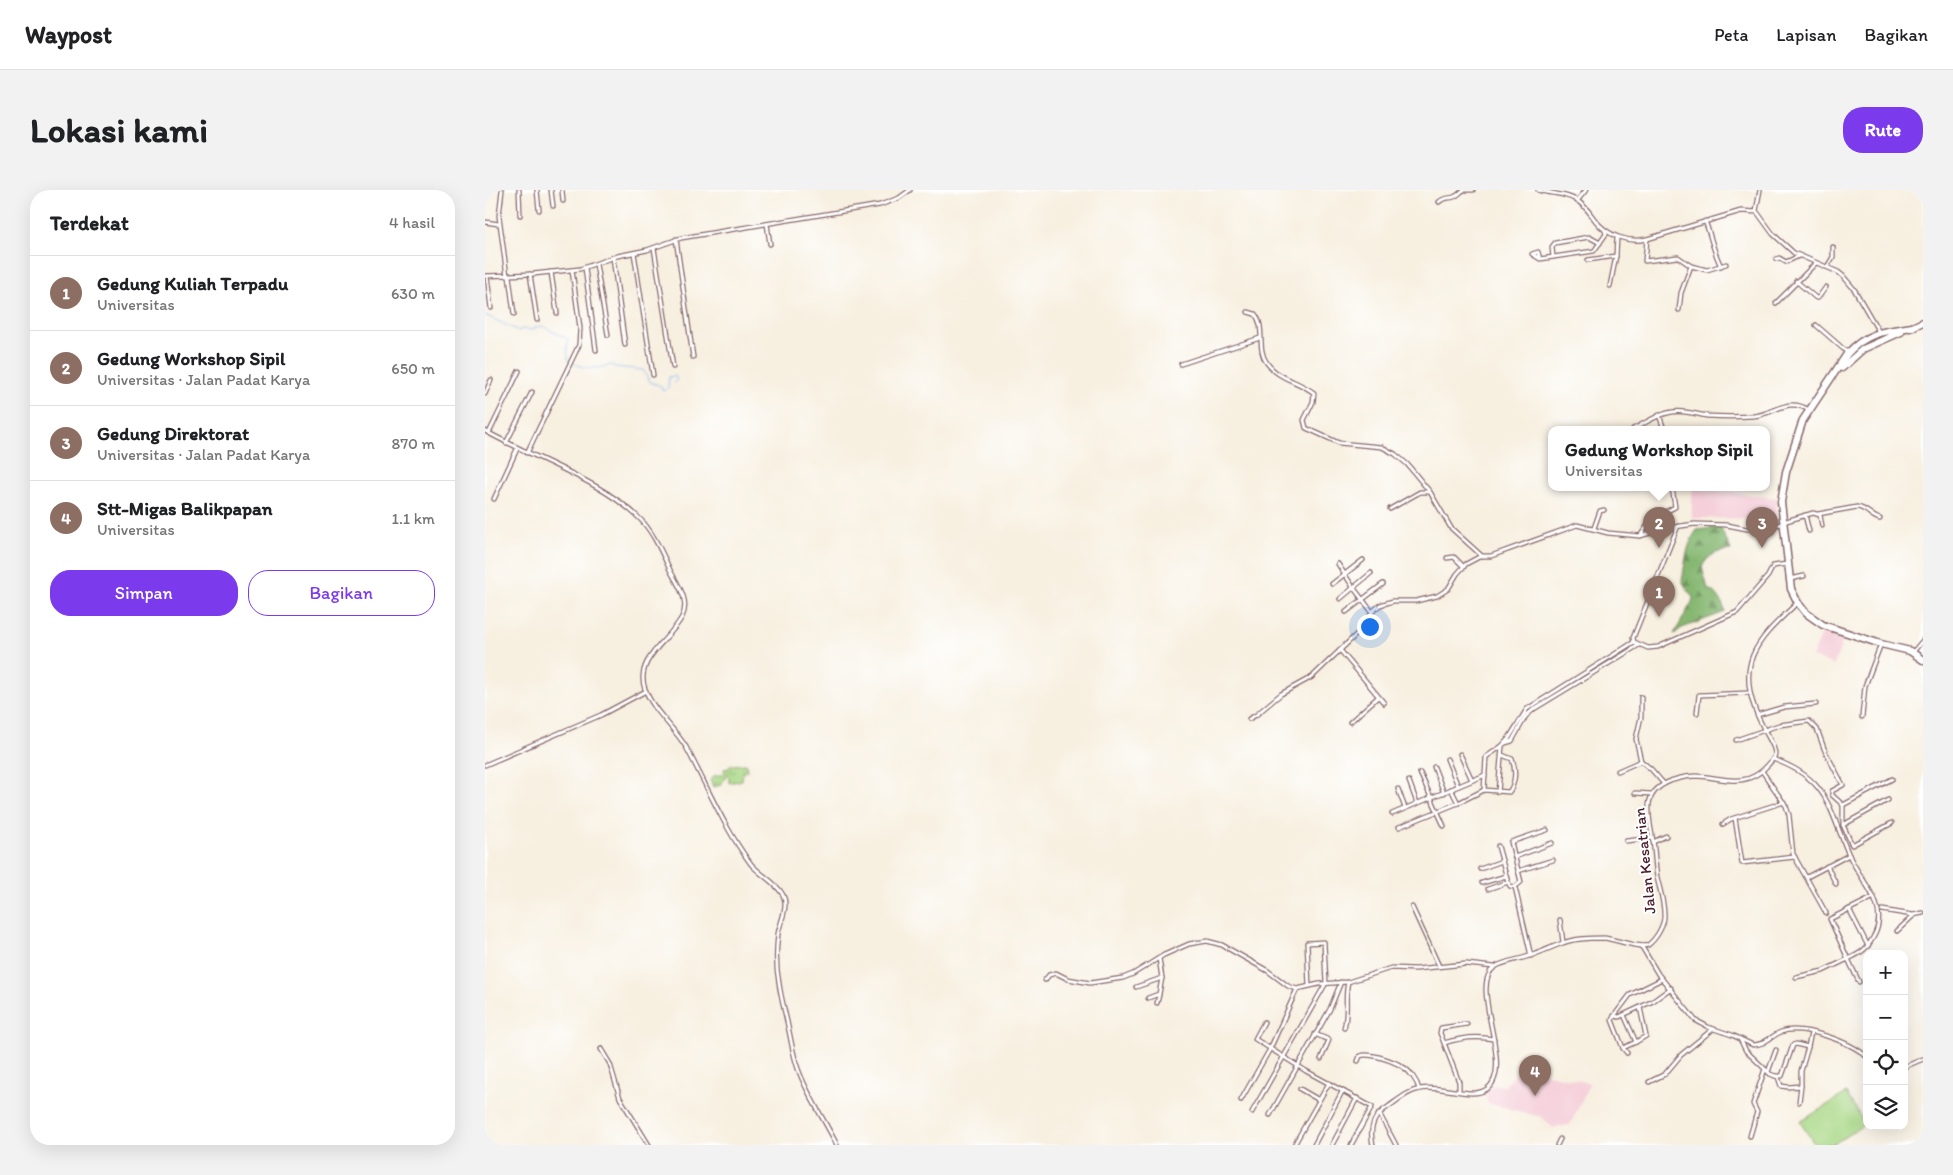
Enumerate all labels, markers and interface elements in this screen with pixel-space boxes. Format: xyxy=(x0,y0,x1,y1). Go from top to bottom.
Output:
text: Waypost xyxy=(25,20,112,49)
text: Peta xyxy=(1714,24,1748,46)
text: Lapisan xyxy=(1776,24,1836,46)
text: Bagikan xyxy=(1864,24,1928,46)
button: Rute xyxy=(1843,107,1923,153)
text: Lokasi kami xyxy=(30,109,208,151)
text: Terdekat xyxy=(50,210,129,235)
text: 4 hasil xyxy=(389,213,435,232)
text: Gedung Kuliah Terpadu xyxy=(97,272,288,295)
text: 1 xyxy=(62,284,70,303)
text: 630 m xyxy=(391,284,435,303)
text: Universitas xyxy=(97,295,175,314)
text: Gedung Workshop Sipil xyxy=(97,347,285,370)
text: 2 xyxy=(62,359,70,378)
text: 650 m xyxy=(391,359,435,378)
text: Universitas · Jalan Padat Karya xyxy=(97,370,310,389)
text: Gedung Direktorat xyxy=(97,422,249,445)
popup xyxy=(1548,426,1770,491)
text: 3 xyxy=(62,434,70,453)
text: 870 m xyxy=(391,434,435,453)
text: Gedung Workshop Sipil xyxy=(1565,438,1753,461)
text: Universitas · Jalan Padat Karya xyxy=(97,445,310,464)
text: Universitas xyxy=(1565,461,1643,480)
text: Stt-Migas Balikpapan xyxy=(97,497,273,520)
pin: 2 xyxy=(1643,507,1675,548)
pin: 3 xyxy=(1746,507,1778,548)
text: 4 xyxy=(61,509,71,528)
text: 1.1 km xyxy=(391,509,435,528)
text: Universitas xyxy=(97,520,175,539)
button: Simpan xyxy=(50,570,238,616)
button: Bagikan xyxy=(248,570,435,616)
pin: 1 xyxy=(1643,576,1675,617)
your location xyxy=(1357,614,1383,640)
street label: Jalan Kesatrian xyxy=(1629,807,1660,915)
map controls xyxy=(1863,950,1908,1130)
button: + xyxy=(1863,950,1908,995)
button: − xyxy=(1863,995,1908,1040)
button: locate xyxy=(1863,1040,1908,1085)
pin: 4 xyxy=(1519,1055,1551,1096)
button: layers xyxy=(1863,1085,1908,1130)

